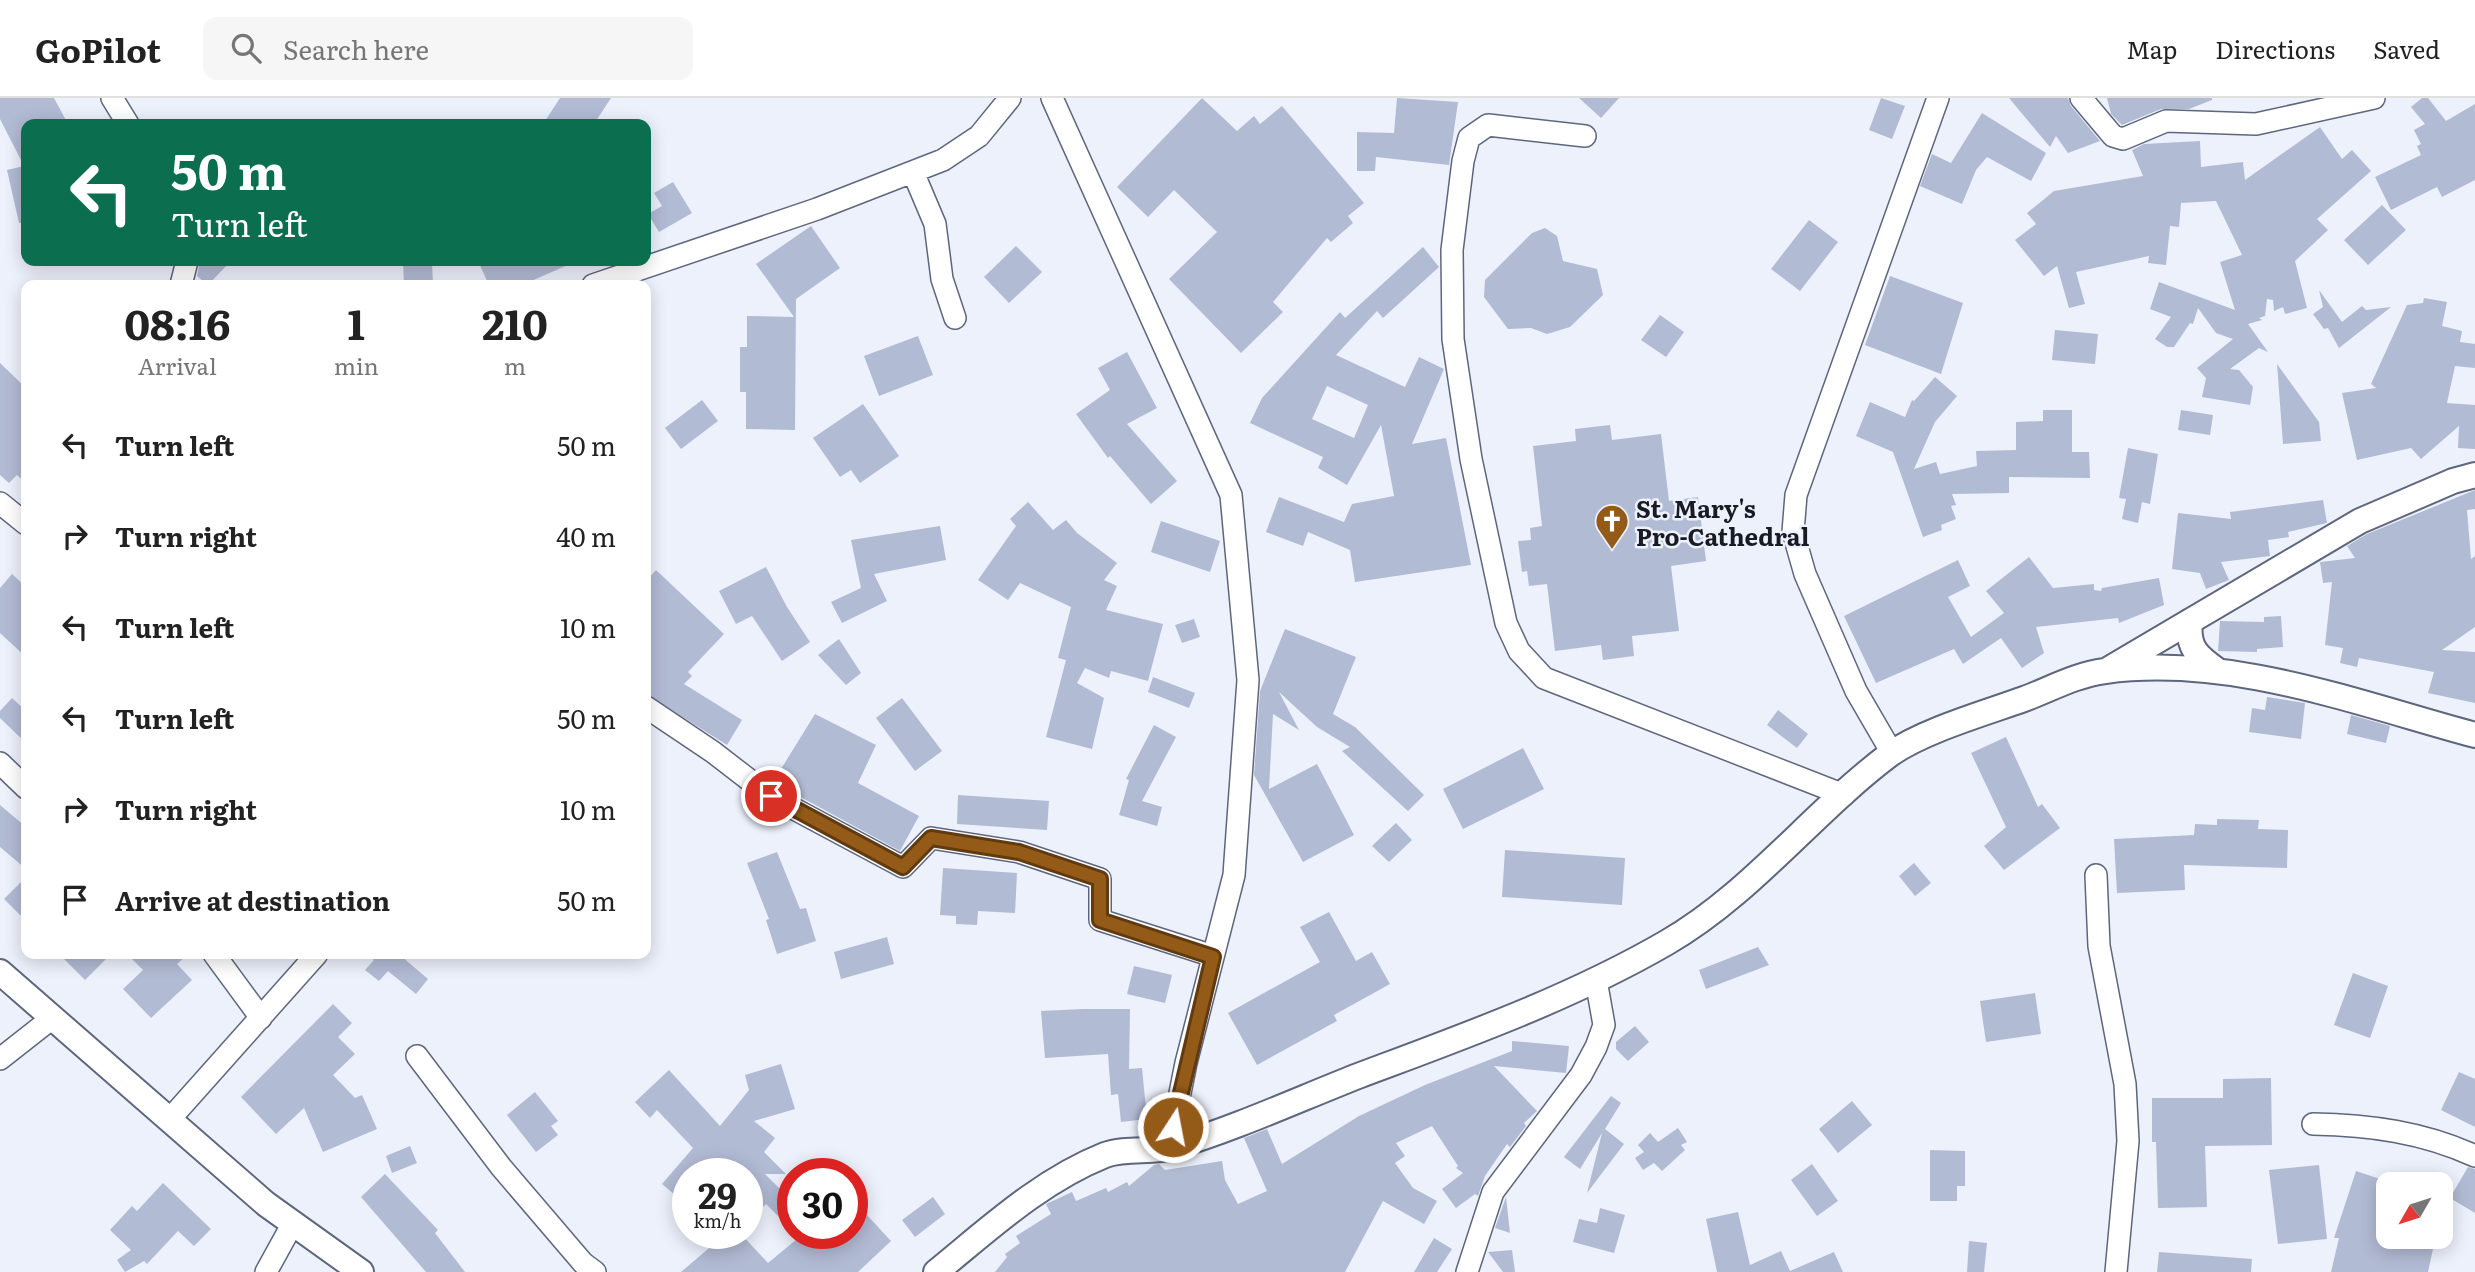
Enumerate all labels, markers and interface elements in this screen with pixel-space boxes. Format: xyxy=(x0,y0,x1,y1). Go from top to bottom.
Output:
search box xyxy=(203,17,693,80)
text: GoPilot xyxy=(35,24,161,73)
icon: search xyxy=(227,29,265,67)
text: Search here xyxy=(283,29,429,68)
text: Map xyxy=(2126,31,2177,66)
text: Directions xyxy=(2215,31,2335,66)
text: Saved xyxy=(2373,31,2440,66)
text: 50 m xyxy=(171,132,287,205)
icon: left xyxy=(56,147,147,238)
text: Turn left xyxy=(171,199,308,247)
text: 08:16 xyxy=(124,291,231,353)
text: 1 xyxy=(348,291,365,353)
text: 210 xyxy=(482,291,548,353)
text: Arrival xyxy=(138,348,217,382)
text: min xyxy=(334,348,379,382)
text: m xyxy=(504,348,526,382)
text: Turn left xyxy=(115,425,234,464)
text: 50 m xyxy=(557,425,616,464)
icon: left xyxy=(56,426,94,464)
place label: St. Mary's Pro-Cathedral xyxy=(1636,490,1810,553)
church icon: St. Mary's Pro-Cathedral xyxy=(1593,502,1631,551)
text: Turn right xyxy=(115,516,257,555)
text: 40 m xyxy=(556,516,616,555)
icon: right xyxy=(56,517,94,555)
text: Turn left xyxy=(115,607,234,646)
text: 10 m xyxy=(560,607,616,646)
icon: left xyxy=(56,608,94,646)
text: Turn left xyxy=(115,698,234,737)
text: 50 m xyxy=(557,698,616,737)
icon: left xyxy=(56,699,94,737)
pin xyxy=(741,766,801,826)
icon: arrive xyxy=(752,777,790,815)
text: Turn right xyxy=(115,789,257,828)
text: 10 m xyxy=(560,789,616,828)
icon: right xyxy=(56,790,94,828)
text: Arrive at destination xyxy=(115,880,390,919)
text: 50 m xyxy=(557,880,616,919)
icon: arrive xyxy=(56,881,94,919)
position arrow xyxy=(1136,1090,1210,1164)
speed limit sign: 30 xyxy=(777,1158,868,1249)
text: 29 xyxy=(698,1168,737,1220)
north arrow xyxy=(2376,1172,2454,1250)
map controls xyxy=(2376,1172,2453,1249)
text: km/h xyxy=(694,1207,741,1234)

